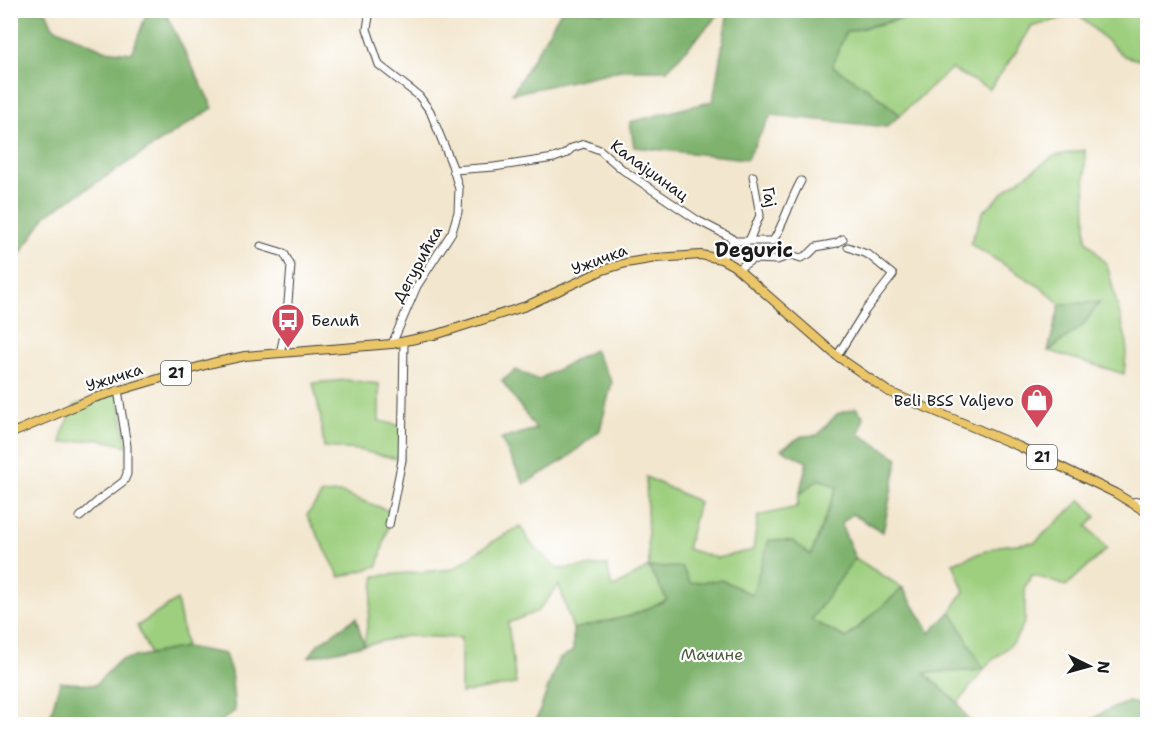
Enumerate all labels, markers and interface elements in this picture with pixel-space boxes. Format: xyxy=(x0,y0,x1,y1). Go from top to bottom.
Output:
street label: Калајџинац xyxy=(606,135,693,206)
street label: Гај xyxy=(758,185,781,209)
street label: Дегурићка xyxy=(388,222,447,306)
district label: Deguric xyxy=(715,237,793,263)
street label: Ужичка xyxy=(568,239,630,280)
bus stop icon: Белић xyxy=(270,302,306,349)
place label: Белић xyxy=(311,310,360,331)
street label: Ужичка xyxy=(83,358,145,396)
road number: 21 xyxy=(161,361,191,385)
shop icon: Beli BSS Valjevo xyxy=(1019,382,1055,429)
place label: Beli BSS Valjevo xyxy=(894,390,1014,411)
road number: 21 xyxy=(1027,445,1057,469)
north arrow xyxy=(1059,636,1119,696)
park label: Мачине xyxy=(681,644,743,665)
text: N xyxy=(1092,660,1114,674)

